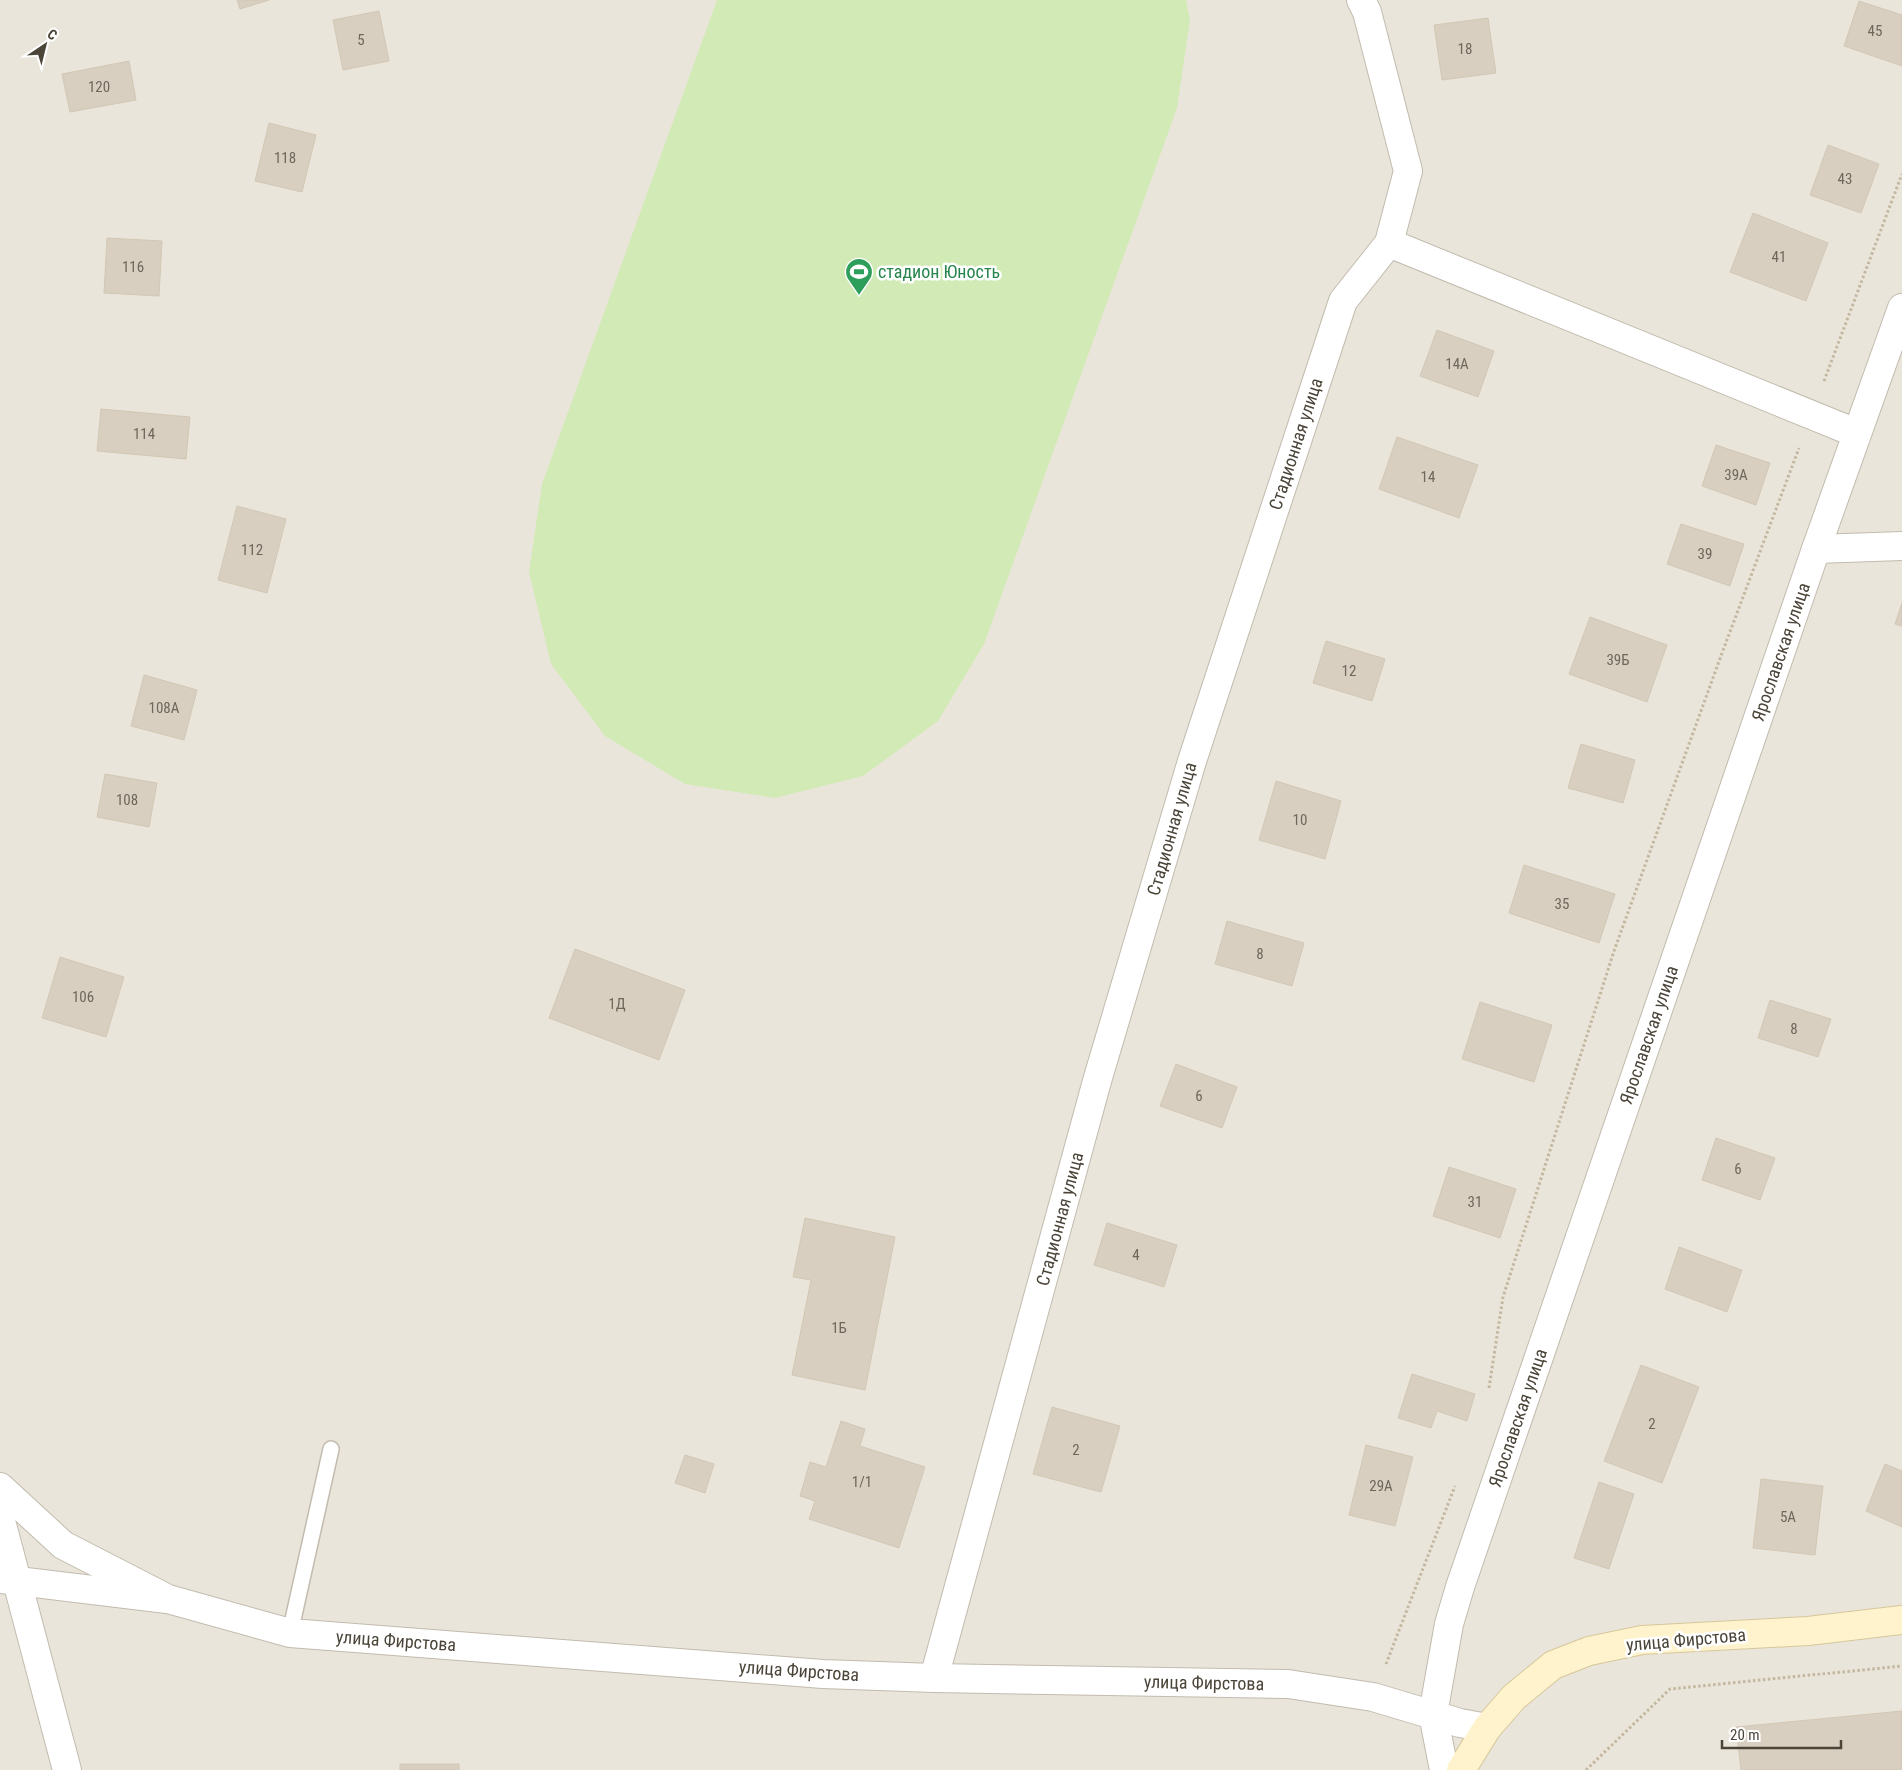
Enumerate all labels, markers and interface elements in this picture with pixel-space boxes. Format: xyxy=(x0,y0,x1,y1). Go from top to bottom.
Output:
north arrow xyxy=(20,20,70,70)
house number: 45 xyxy=(1868,22,1882,40)
text: С xyxy=(45,26,60,43)
house number: 5 xyxy=(357,31,365,49)
house number: 18 xyxy=(1458,40,1472,58)
house number: 120 xyxy=(88,78,110,96)
house number: 118 xyxy=(274,149,296,167)
house number: 43 xyxy=(1838,170,1852,188)
house number: 41 xyxy=(1772,248,1786,266)
sports icon: стадион Юность xyxy=(844,257,874,296)
house number: 116 xyxy=(122,258,144,276)
place label: стадион Юность xyxy=(878,261,1000,282)
house number: 14А xyxy=(1445,355,1469,373)
street label: Стадионная улица xyxy=(1264,375,1327,512)
house number: 114 xyxy=(133,425,155,443)
house number: 39А xyxy=(1724,466,1748,484)
house number: 14 xyxy=(1421,468,1435,486)
house number: 112 xyxy=(241,541,263,559)
house number: 39 xyxy=(1698,545,1712,563)
street label: Ярославская улица xyxy=(1747,580,1814,724)
house number: 39Б xyxy=(1606,651,1630,669)
house number: 12 xyxy=(1342,662,1356,680)
house number: 108А xyxy=(149,699,180,717)
street label: Стадионная улица xyxy=(1142,760,1201,898)
house number: 108 xyxy=(116,791,138,809)
house number: 10 xyxy=(1293,811,1307,829)
house number: 35 xyxy=(1555,895,1569,913)
house number: 8 xyxy=(1256,945,1264,963)
street label: Ярославская улица xyxy=(1615,963,1682,1107)
house number: 106 xyxy=(72,988,94,1006)
house number: 1Д xyxy=(608,995,626,1013)
house number: 8 xyxy=(1790,1020,1798,1038)
house number: 6 xyxy=(1195,1087,1203,1105)
street label: Стадионная улица xyxy=(1032,1150,1087,1288)
house number: 6 xyxy=(1734,1160,1742,1178)
house number: 31 xyxy=(1468,1193,1482,1211)
house number: 4 xyxy=(1132,1246,1140,1264)
house number: 1Б xyxy=(831,1319,847,1337)
street label: Ярославская улица xyxy=(1484,1346,1551,1490)
house number: 2 xyxy=(1648,1415,1656,1433)
house number: 2 xyxy=(1072,1441,1080,1459)
house number: 1/1 xyxy=(852,1473,872,1491)
house number: 29А xyxy=(1369,1477,1393,1495)
house number: 5А xyxy=(1780,1508,1796,1526)
street label: улица Фирстова xyxy=(1625,1624,1747,1655)
street label: улица Фирстова xyxy=(335,1626,457,1655)
street label: улица Фирстова xyxy=(738,1656,860,1685)
street label: улица Фирстова xyxy=(1144,1671,1264,1694)
scale bar xyxy=(1722,1718,1841,1750)
text: 20 m xyxy=(1730,1726,1760,1744)

